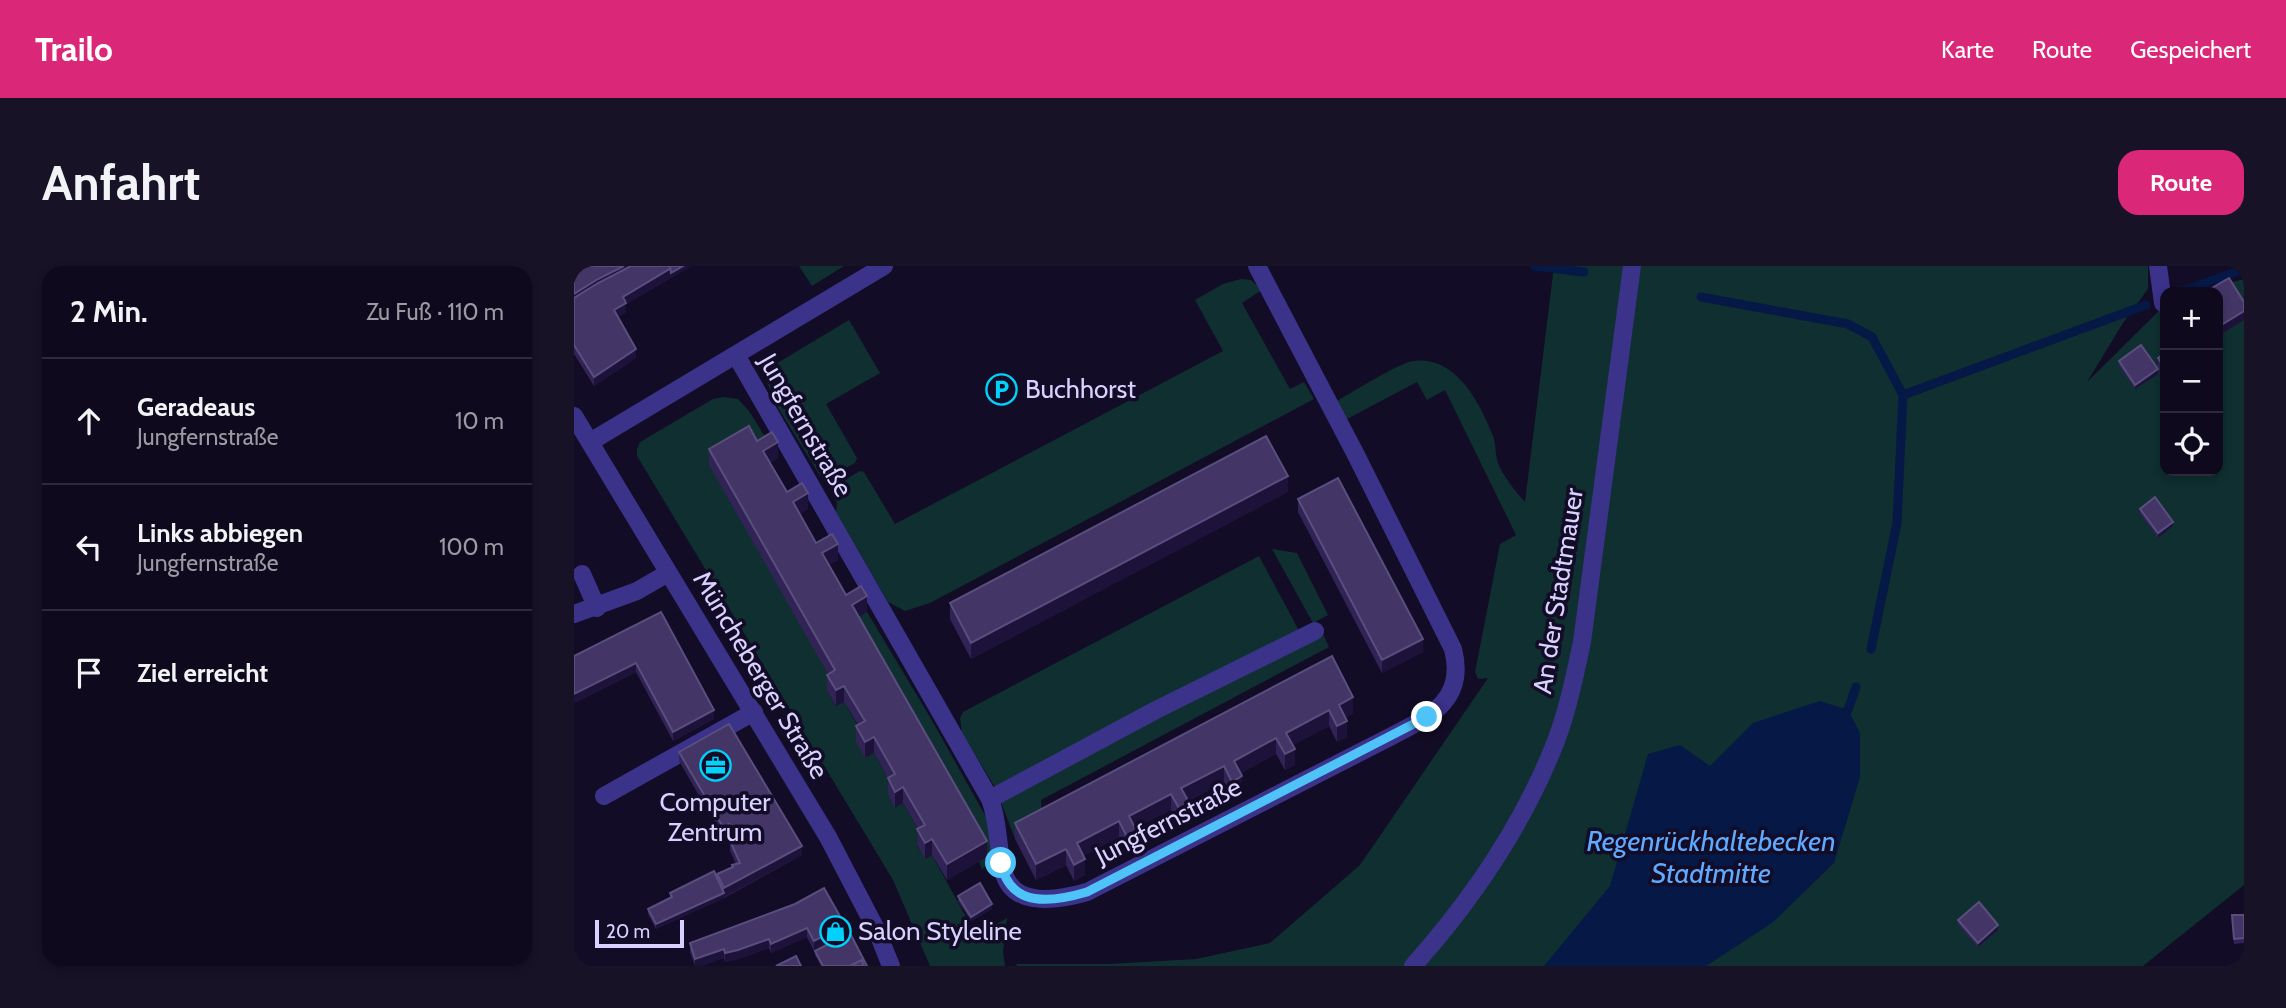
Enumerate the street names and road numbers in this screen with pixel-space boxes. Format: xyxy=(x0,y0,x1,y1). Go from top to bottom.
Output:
street label: Jungfernstraße xyxy=(752,347,860,502)
street label: An der Stadtmauer xyxy=(1526,485,1590,696)
street label: Müncheberger Straße xyxy=(686,565,836,785)
street label: Jungfernstraße xyxy=(1089,770,1247,872)

